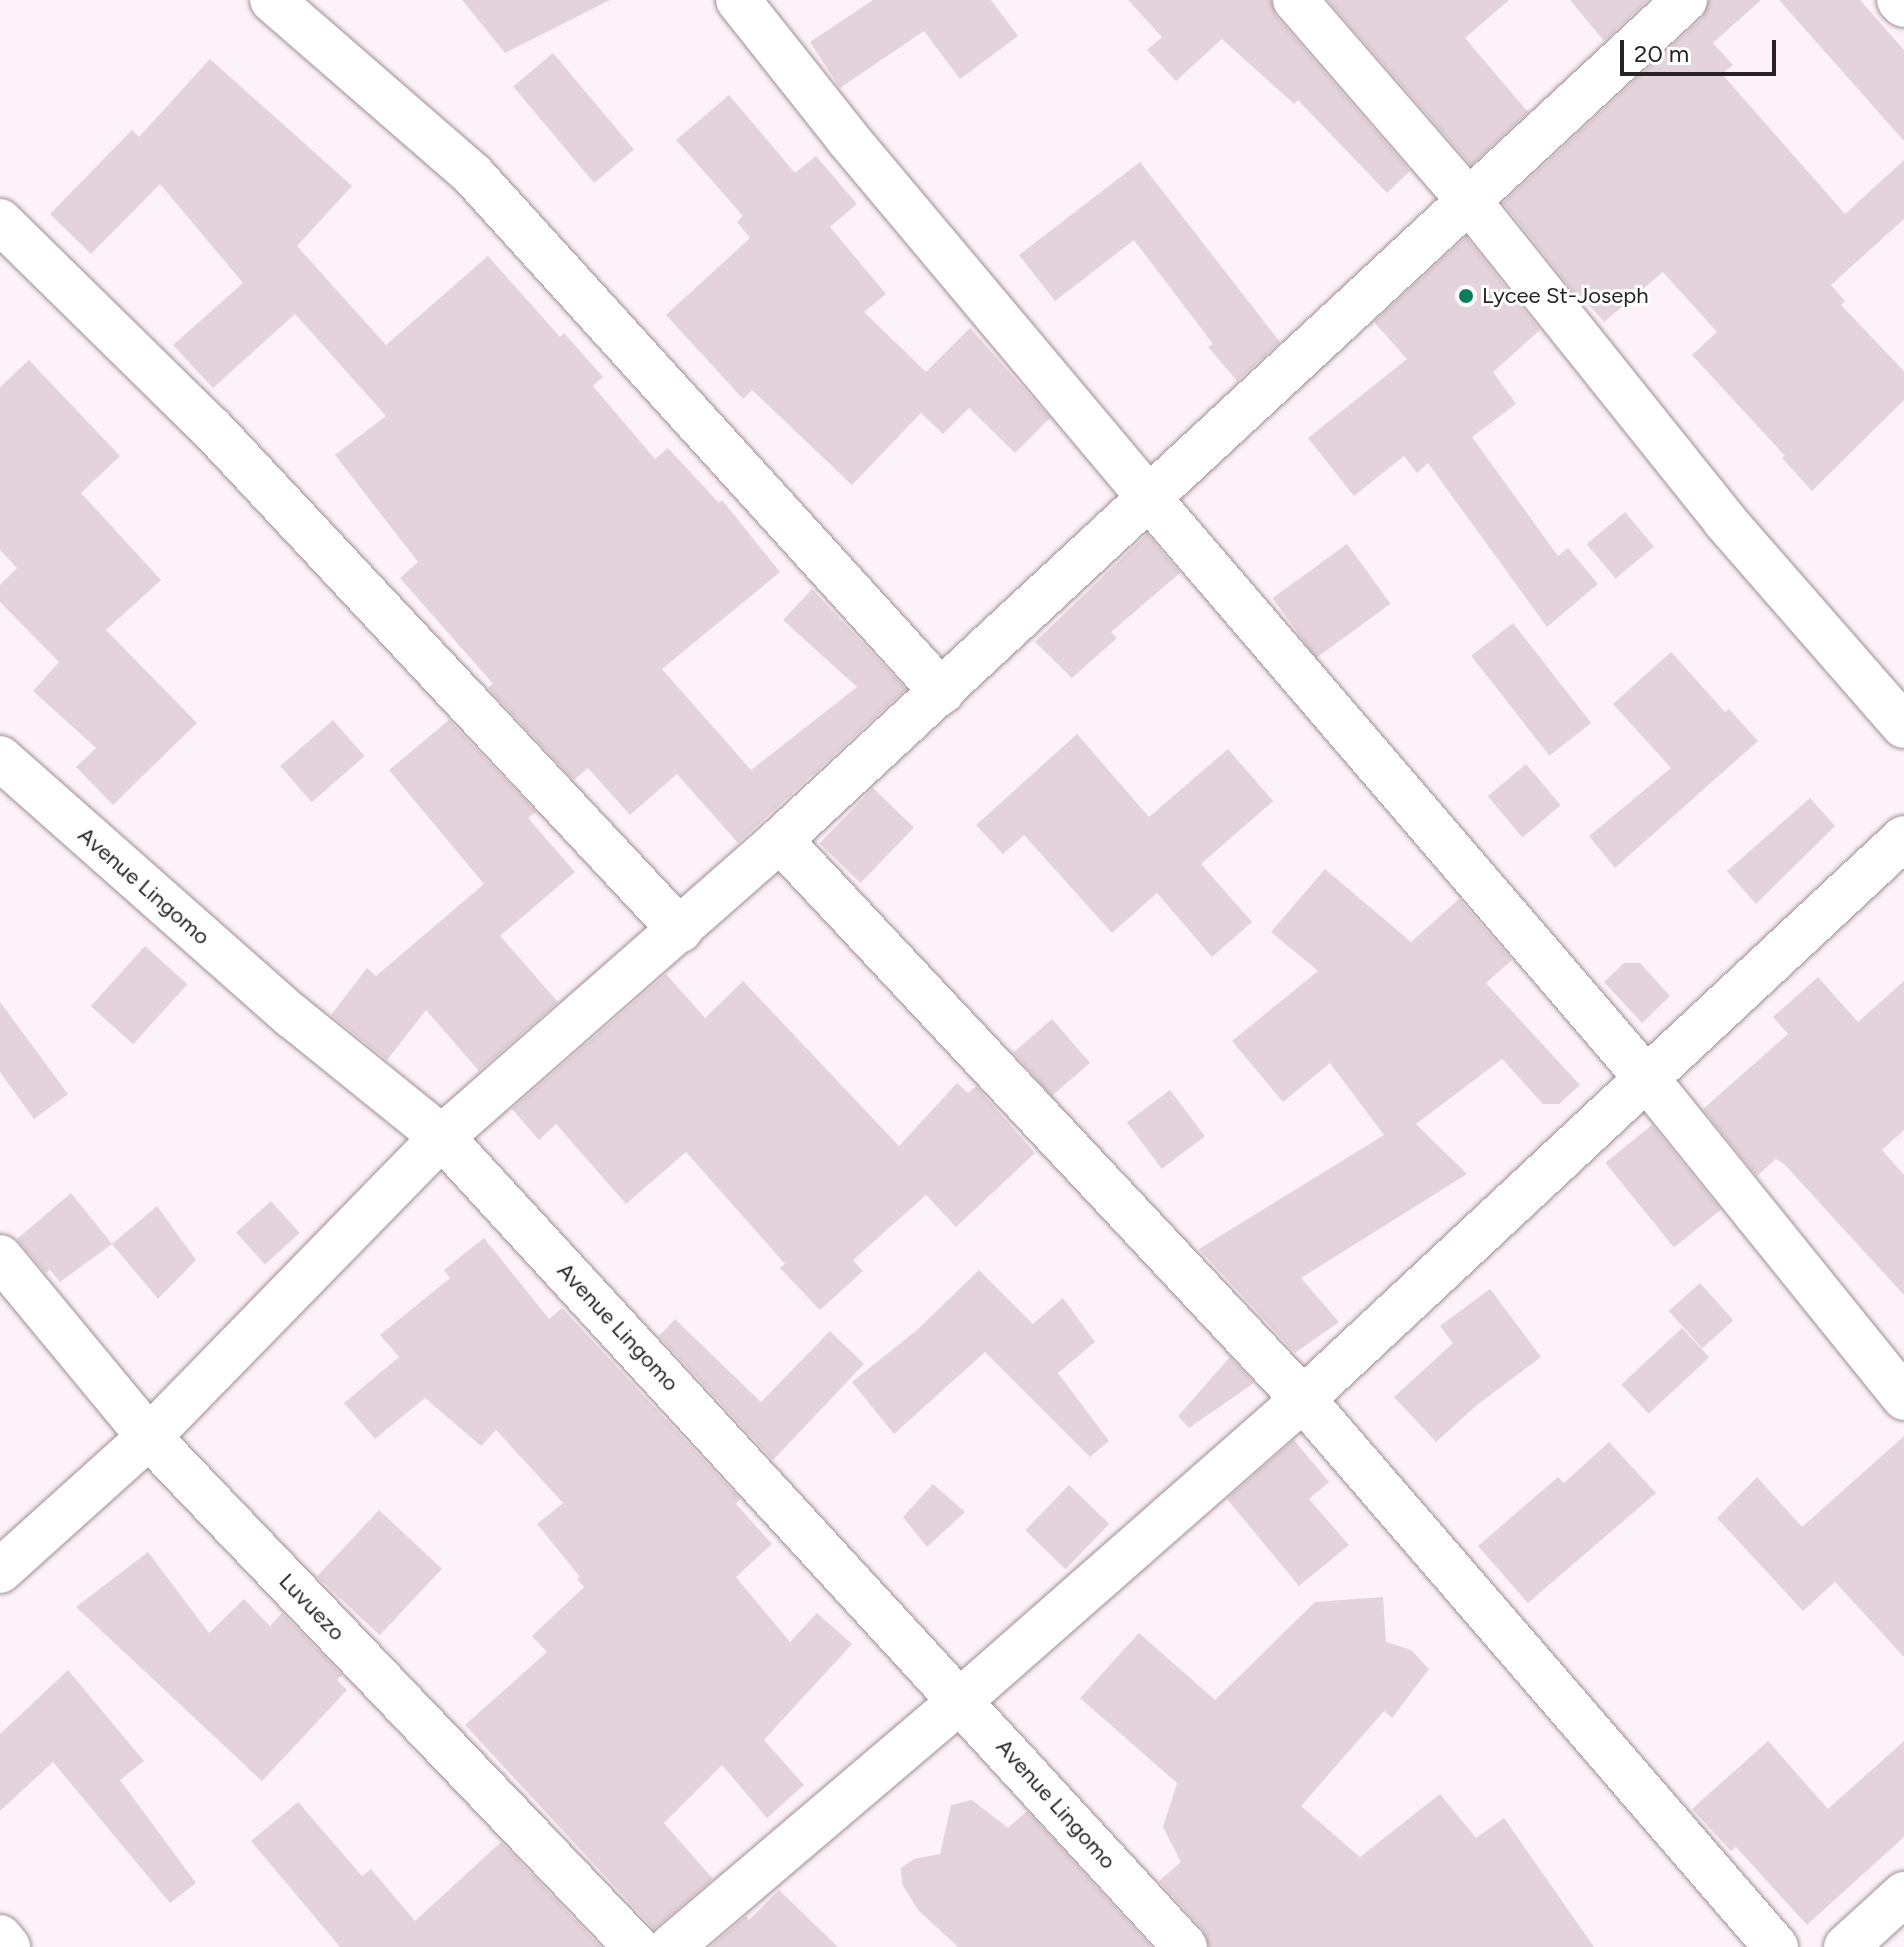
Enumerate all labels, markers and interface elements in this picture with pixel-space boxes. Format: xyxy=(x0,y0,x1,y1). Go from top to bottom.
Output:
scale bar xyxy=(1624,24,1780,74)
text: 20 m xyxy=(1634,39,1689,68)
place label: Lycee St-Joseph xyxy=(1482,283,1649,309)
marker: Lycee St-Joseph xyxy=(1457,287,1475,305)
street label: Avenue Lingomo xyxy=(73,822,215,950)
street label: Avenue Lingomo xyxy=(552,1257,684,1397)
street label: Luvuezo xyxy=(274,1568,350,1646)
street label: Avenue Lingomo xyxy=(991,1734,1121,1874)

